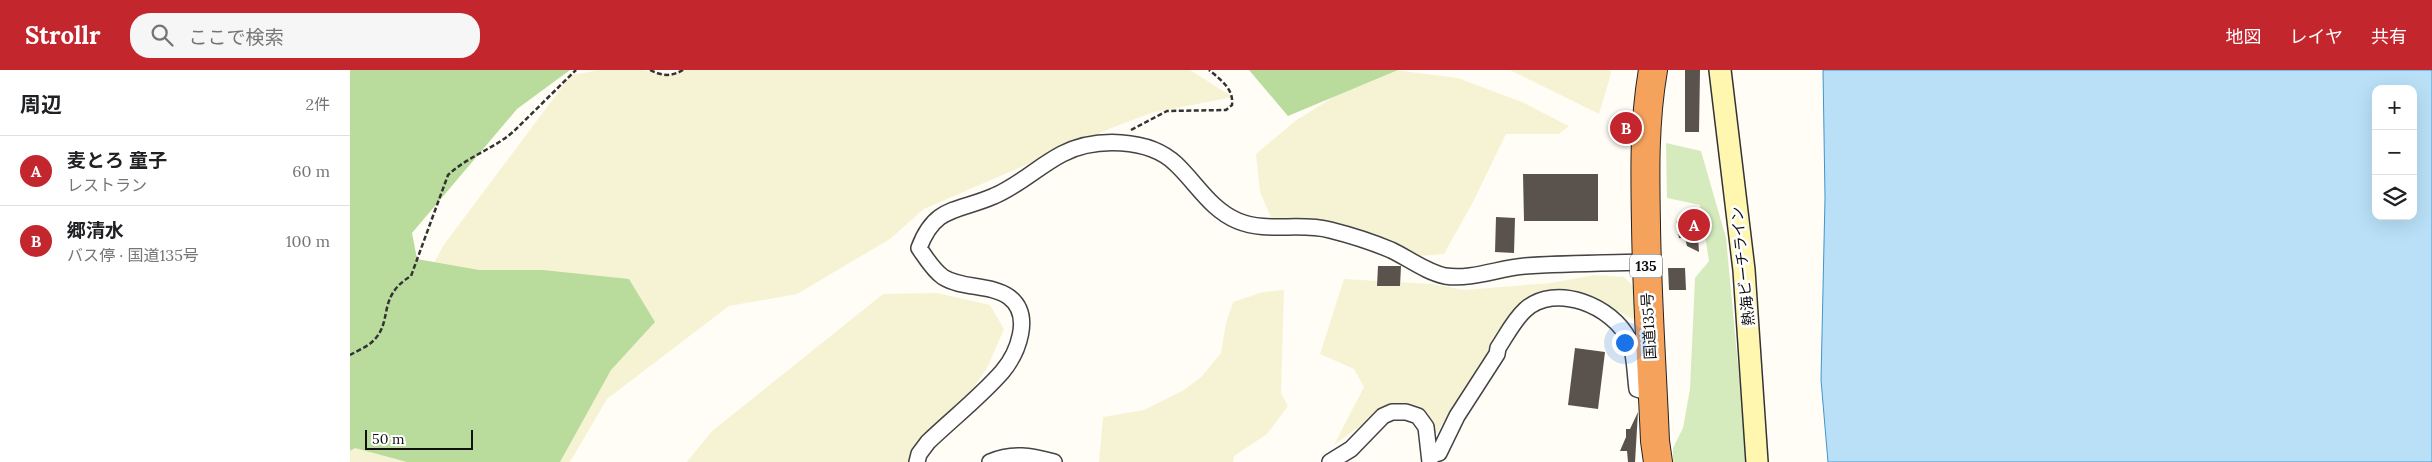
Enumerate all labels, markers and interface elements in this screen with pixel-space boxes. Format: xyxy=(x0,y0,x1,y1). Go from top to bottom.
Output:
search box xyxy=(130,13,480,58)
text: Strollr xyxy=(25,20,100,51)
icon: search xyxy=(148,21,176,49)
text: ここで検索 xyxy=(188,25,283,49)
text: 地図 xyxy=(2226,25,2262,48)
text: レイヤ xyxy=(2290,25,2343,48)
text: 共有 xyxy=(2371,25,2407,48)
map controls xyxy=(2372,85,2417,220)
button: + xyxy=(2372,85,2417,130)
text: 周辺 xyxy=(20,91,62,118)
text: 2件 xyxy=(305,94,330,114)
pin: B xyxy=(1610,109,1642,147)
button: − xyxy=(2372,130,2417,175)
text: 麦とろ 童子 xyxy=(67,148,167,172)
text: A xyxy=(31,161,41,181)
text: 60 m xyxy=(292,161,330,181)
text: レストラン xyxy=(67,175,147,195)
button: layers xyxy=(2372,175,2417,220)
street label: 熱海ビーチライン xyxy=(1727,205,1758,327)
pin: A xyxy=(1678,206,1710,244)
text: 郷清水 xyxy=(67,218,124,242)
text: B xyxy=(31,231,41,251)
text: 100 m xyxy=(286,231,330,251)
text: バス停 · 国道135号 xyxy=(67,245,199,265)
road number: 135 xyxy=(1630,255,1662,278)
street label: 国道135号 xyxy=(1637,292,1660,360)
your location xyxy=(1612,330,1638,356)
scale bar xyxy=(365,427,472,450)
text: 50 m xyxy=(372,430,405,448)

